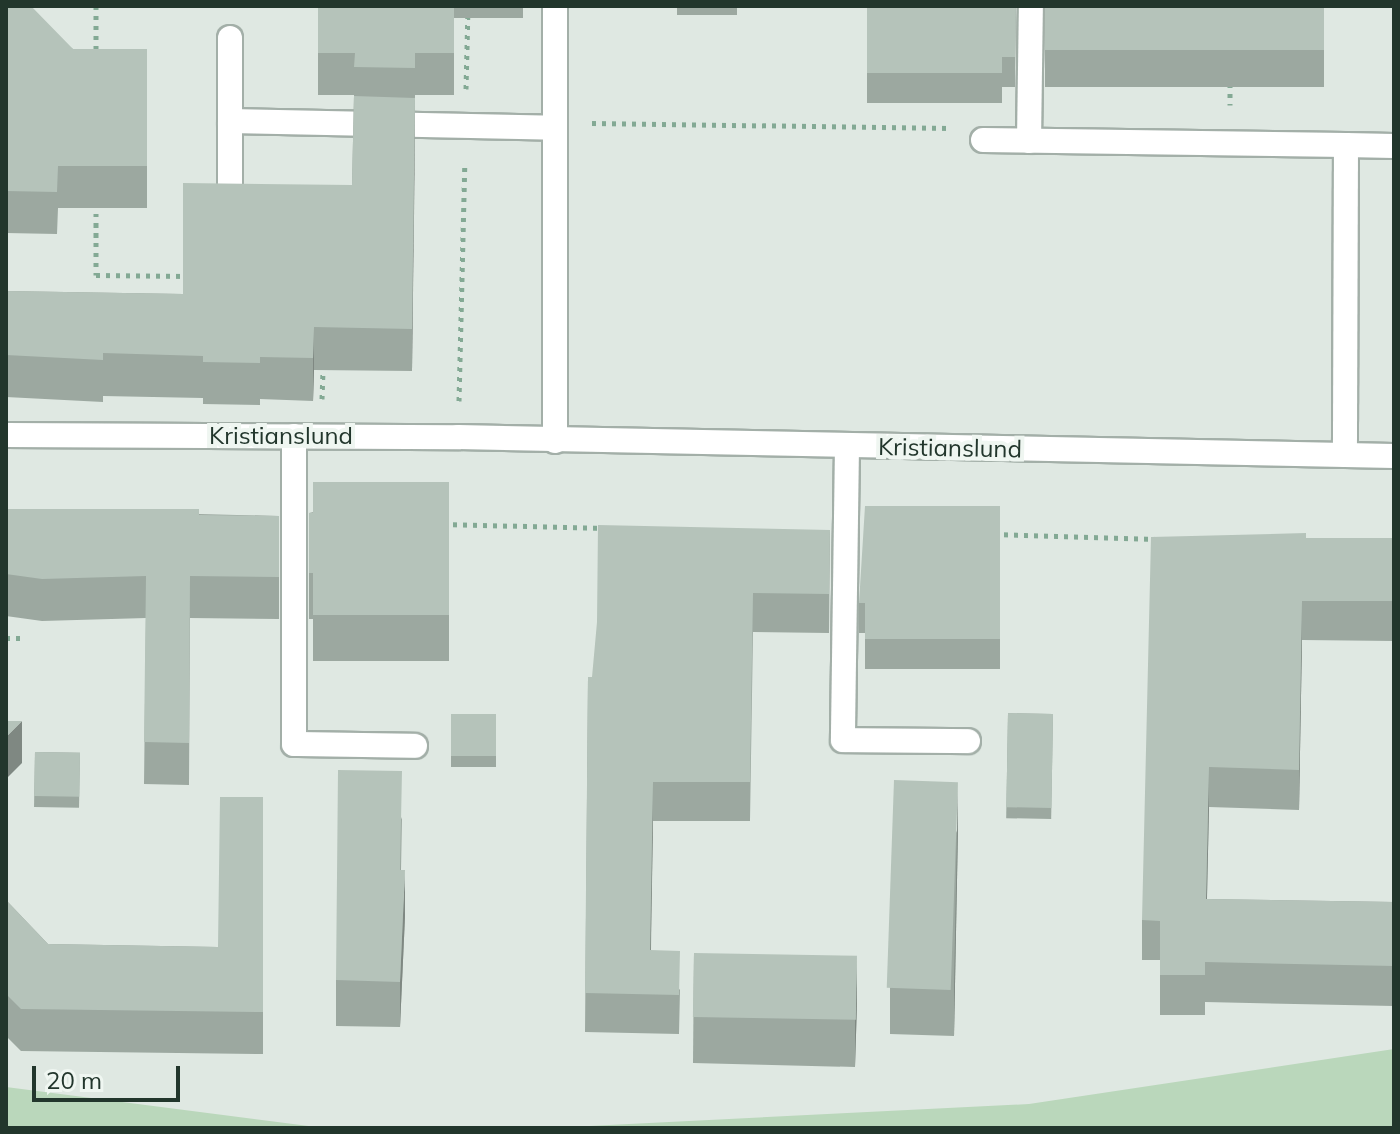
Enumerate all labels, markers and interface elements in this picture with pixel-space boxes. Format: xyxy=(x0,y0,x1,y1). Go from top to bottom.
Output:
street label: Kristianslund xyxy=(209,422,353,450)
street label: Kristianslund xyxy=(878,432,1022,464)
scale bar xyxy=(36,1050,184,1100)
text: 20 m xyxy=(46,1065,102,1095)

